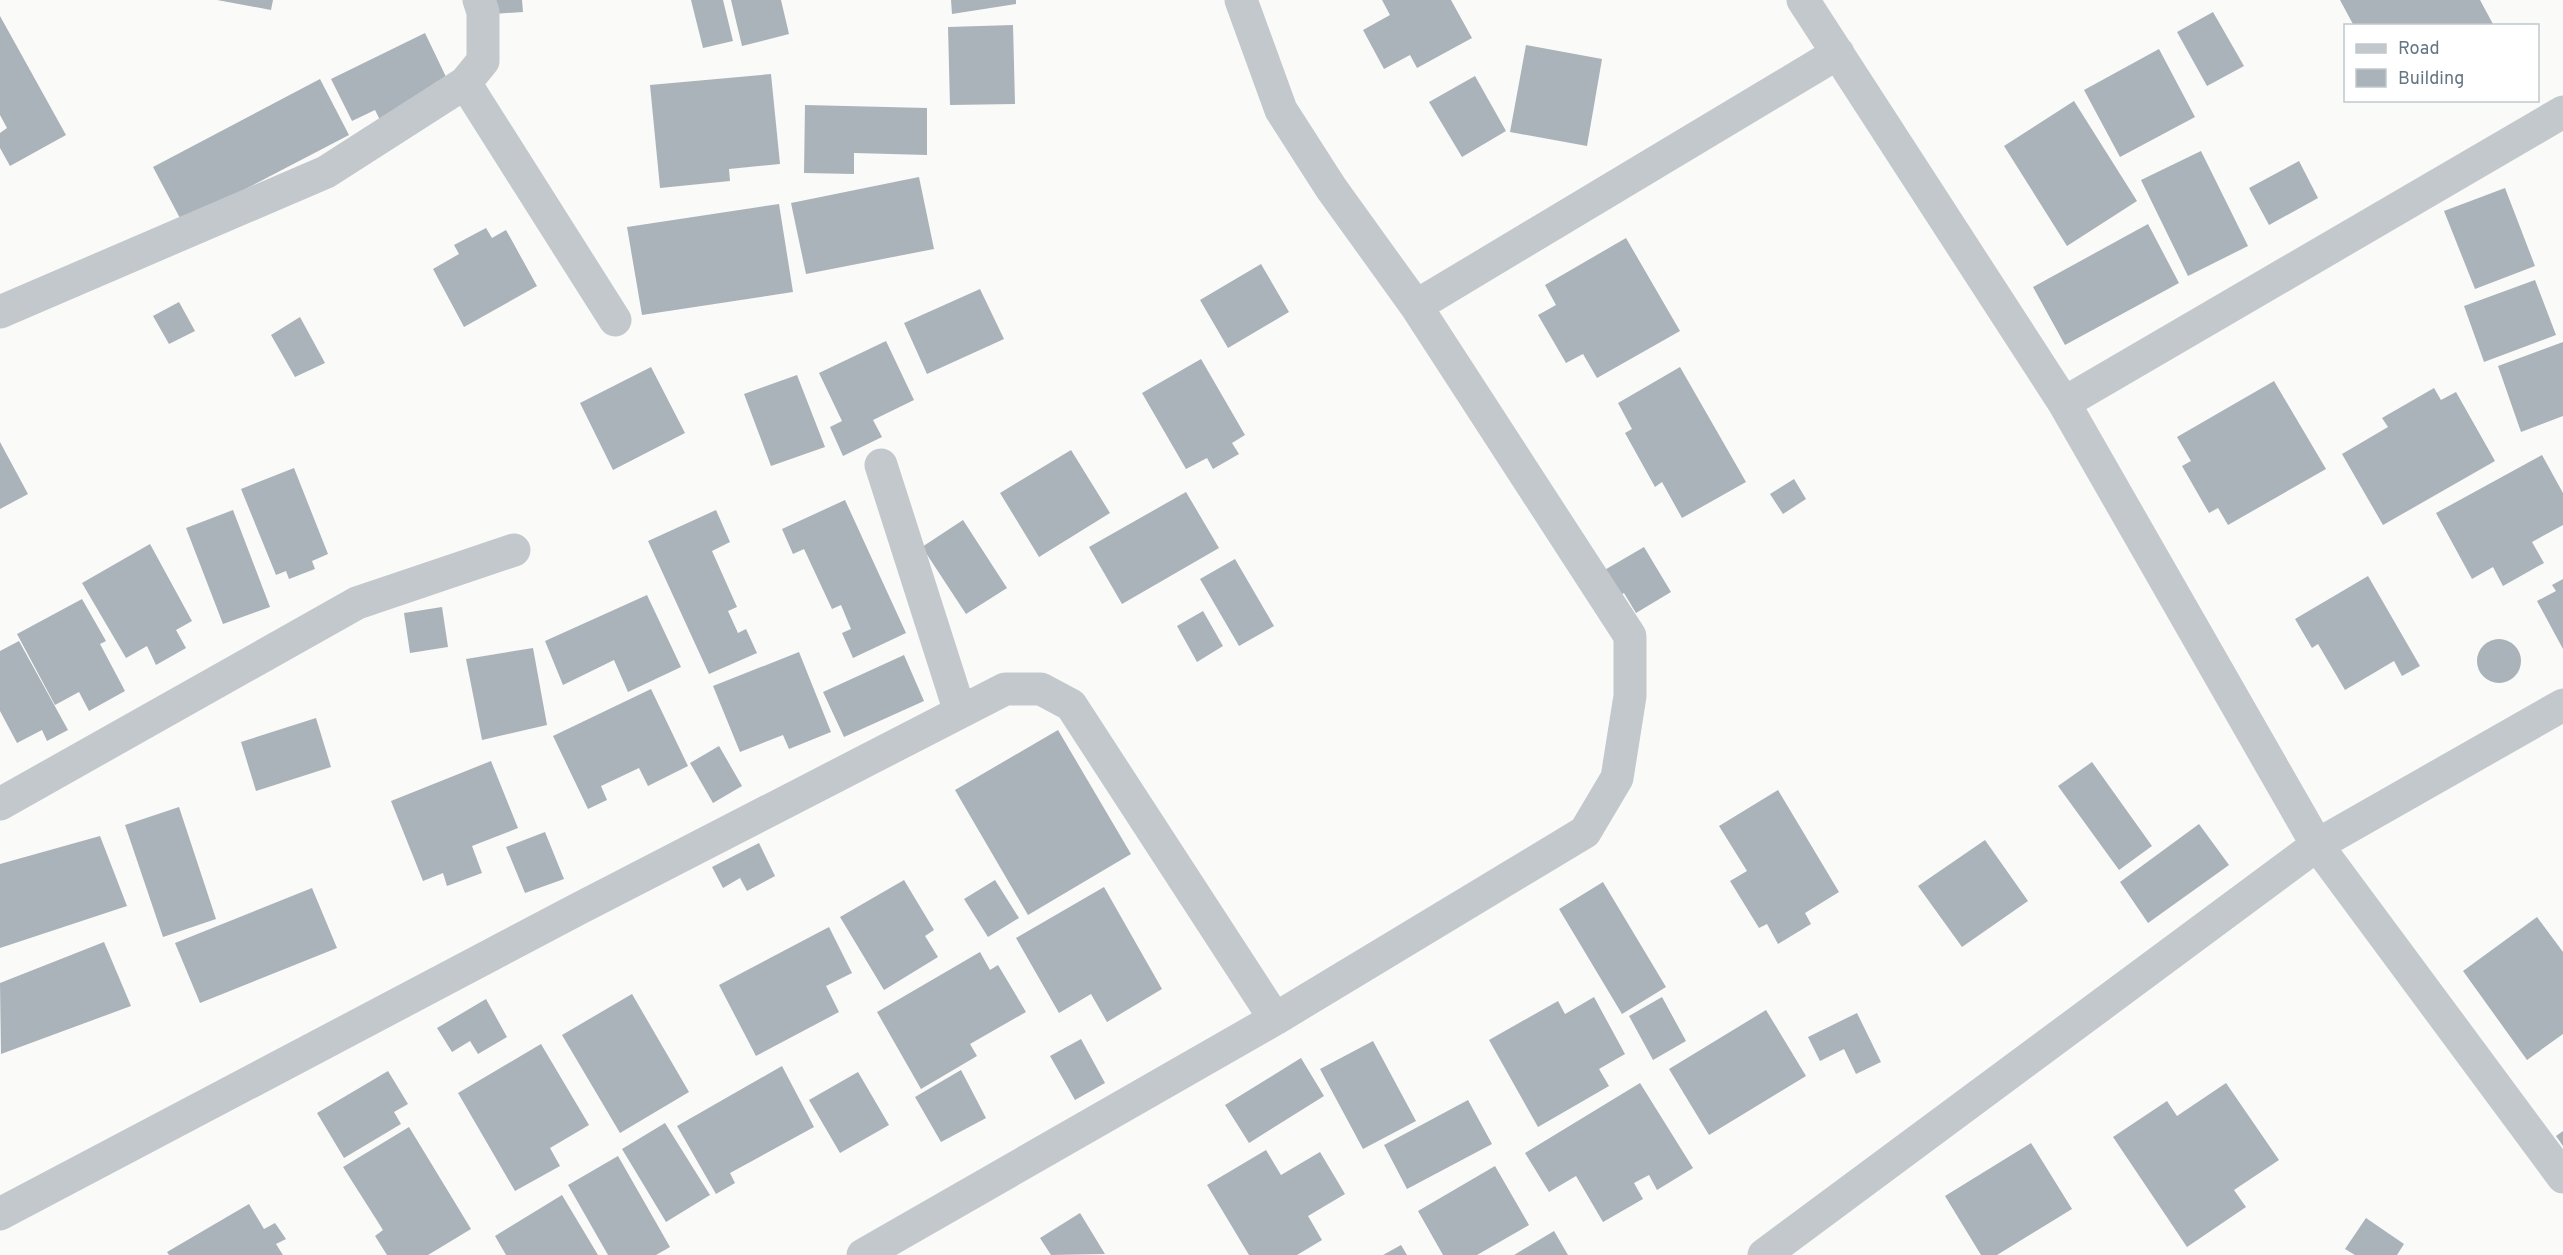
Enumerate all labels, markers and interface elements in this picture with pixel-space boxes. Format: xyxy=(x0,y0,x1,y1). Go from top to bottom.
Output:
legend xyxy=(2344,24,2539,102)
text: Road xyxy=(2398,38,2440,61)
text: Building xyxy=(2398,68,2464,91)

